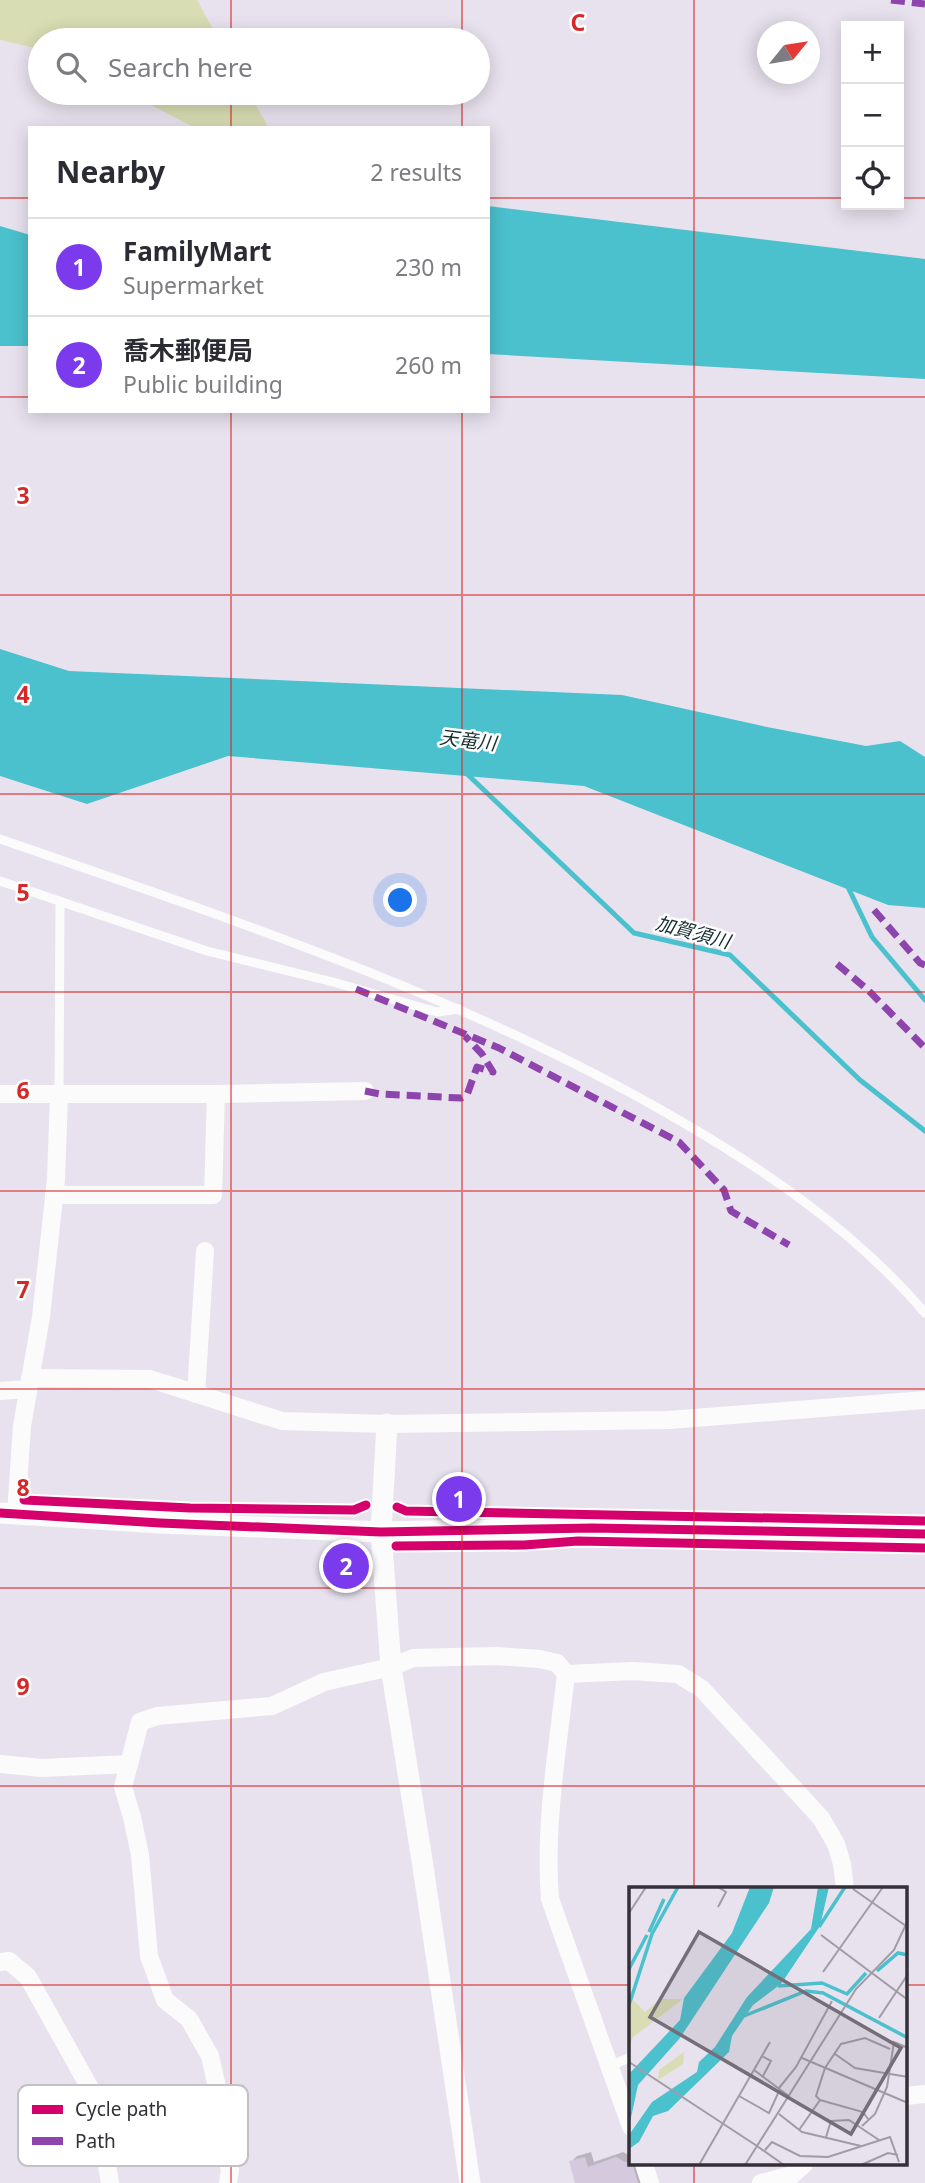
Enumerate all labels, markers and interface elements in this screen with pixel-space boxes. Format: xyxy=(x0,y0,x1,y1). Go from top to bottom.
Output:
text: C xyxy=(571,6,586,38)
north arrow xyxy=(757,21,820,84)
map controls xyxy=(841,21,904,210)
button: + xyxy=(841,21,904,84)
search box xyxy=(28,28,490,105)
icon: search xyxy=(52,48,90,86)
text: Search here xyxy=(108,49,253,85)
button: − xyxy=(841,84,904,147)
button: locate xyxy=(841,147,904,210)
text: Nearby xyxy=(56,151,165,192)
text: 2 results xyxy=(370,156,462,188)
text: FamilyMart xyxy=(123,233,272,269)
text: 1 xyxy=(72,251,86,283)
text: 230 m xyxy=(395,251,462,283)
text: Supermarket xyxy=(123,269,264,301)
text: 喬木郵便局 xyxy=(123,332,253,368)
text: 2 xyxy=(72,349,86,381)
text: 260 m xyxy=(395,349,462,381)
text: Public building xyxy=(123,368,283,400)
text: 3 xyxy=(16,479,30,511)
text: 4 xyxy=(16,678,30,710)
water label: 天竜川 xyxy=(438,724,500,757)
text: 5 xyxy=(16,876,30,908)
your location xyxy=(383,883,417,917)
water label: 加賀須川 xyxy=(653,910,735,955)
text: 6 xyxy=(16,1074,30,1106)
text: 7 xyxy=(16,1273,30,1305)
text: 8 xyxy=(16,1471,30,1503)
pin: 1 xyxy=(436,1473,482,1525)
pin: 2 xyxy=(323,1540,369,1592)
text: 9 xyxy=(16,1670,30,1702)
inset map xyxy=(629,1887,908,2166)
legend xyxy=(18,2085,248,2166)
text: Cycle path xyxy=(75,2096,167,2122)
text: Path xyxy=(75,2128,116,2154)

